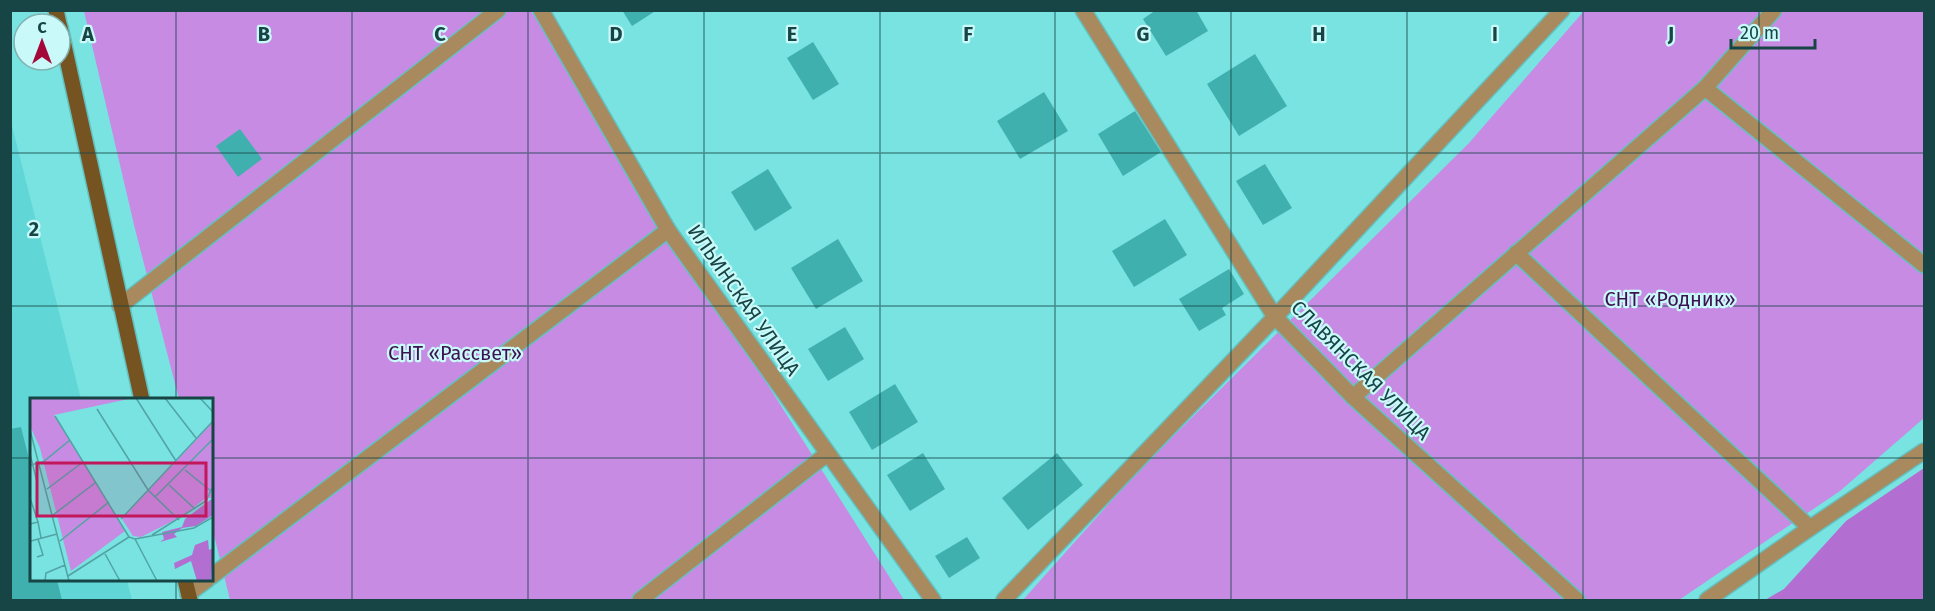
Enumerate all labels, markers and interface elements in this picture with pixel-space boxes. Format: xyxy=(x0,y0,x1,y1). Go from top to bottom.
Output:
north arrow xyxy=(12,12,72,72)
scale bar xyxy=(1731,12,1815,50)
text: С xyxy=(37,18,47,37)
text: A xyxy=(81,22,95,46)
text: B xyxy=(258,22,270,46)
text: C xyxy=(434,22,446,46)
text: D xyxy=(609,22,623,46)
text: E xyxy=(787,22,797,46)
text: F xyxy=(963,22,973,46)
text: G xyxy=(1137,22,1149,46)
text: H xyxy=(1312,22,1326,46)
text: I xyxy=(1492,22,1498,46)
text: J xyxy=(1667,22,1674,46)
text: 20 m xyxy=(1740,22,1779,44)
text: 2 xyxy=(29,217,39,241)
street label: ИЛЬИНСКАЯ УЛИЦА xyxy=(683,220,806,381)
park label: СНТ «Родник» xyxy=(1604,287,1736,311)
street label: СЛАВЯНСКАЯ УЛИЦА xyxy=(1286,295,1436,445)
park label: СНТ «Рассвет» xyxy=(388,341,522,365)
inset map xyxy=(30,398,213,581)

